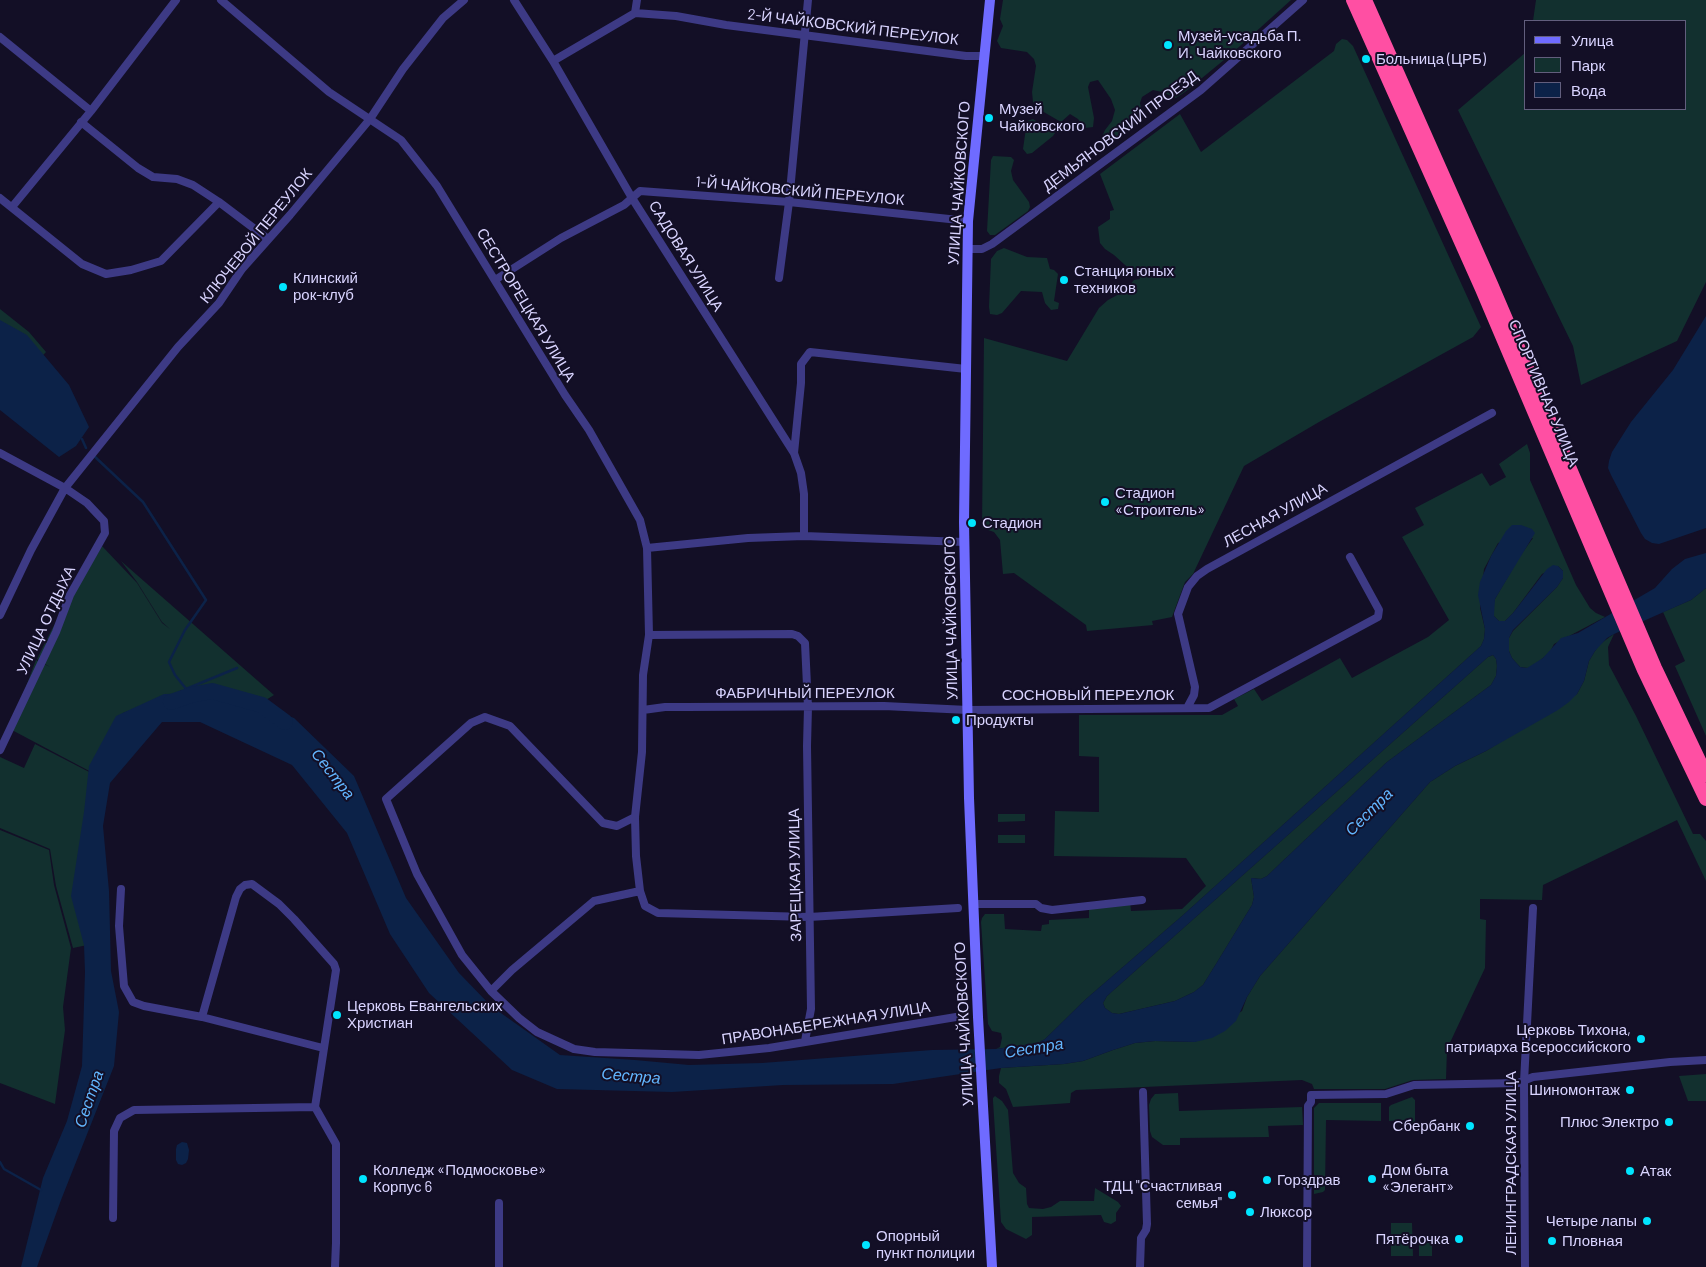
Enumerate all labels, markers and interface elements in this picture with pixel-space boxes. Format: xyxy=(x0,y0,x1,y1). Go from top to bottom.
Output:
street label: 2-Й ЧАЙКОВСКИЙ ПЕРЕУЛОК xyxy=(746,5,960,49)
legend xyxy=(1524,20,1686,110)
place label: Музей-усадьба П. И. Чайковского xyxy=(1178,27,1302,62)
text: Улица xyxy=(1571,31,1614,49)
marker: Музей-усадьба П. И. Чайковского xyxy=(1162,39,1174,51)
place label: Больница (ЦРБ) xyxy=(1376,50,1486,68)
marker: Больница (ЦРБ) xyxy=(1360,53,1372,65)
text: Парк xyxy=(1571,56,1605,74)
street label: ДЕМЬЯНОВСКИЙ ПРОЕЗД xyxy=(1039,67,1201,195)
text: Вода xyxy=(1571,81,1606,99)
street label: УЛИЦА ЧАЙКОВСКОГО xyxy=(944,100,974,266)
place label: Музей Чайковского xyxy=(999,100,1085,135)
marker: Музей Чайковского xyxy=(983,112,995,124)
street label: КЛЮЧЕВОЙ ПЕРЕУЛОК xyxy=(196,165,316,307)
street label: 1-Й ЧАЙКОВСКИЙ ПЕРЕУЛОК xyxy=(695,173,905,209)
street label: САДОВАЯ УЛИЦА xyxy=(645,197,727,315)
street label: СЕСТРОРЕЦКАЯ УЛИЦА xyxy=(473,225,579,385)
place label: Станция юных техников xyxy=(1074,262,1174,297)
place label: Клинский рок-клуб xyxy=(293,269,358,304)
marker: Станция юных техников xyxy=(1058,274,1070,286)
marker: Клинский рок-клуб xyxy=(277,281,289,293)
street label: СПОРТИВНАЯ УЛИЦА xyxy=(1505,317,1583,469)
street label: ЛЕСНАЯ УЛИЦА xyxy=(1220,479,1330,551)
place label: Стадион «Строитель» xyxy=(1115,484,1205,519)
marker: Стадион «Строитель» xyxy=(1099,496,1111,508)
place label: Стадион xyxy=(982,514,1042,532)
marker: Стадион xyxy=(966,517,978,529)
street label: УЛИЦА ЧАЙКОВСКОГО xyxy=(941,536,961,700)
street label: УЛИЦА ОТДЫХА xyxy=(13,563,79,677)
street label: ФАБРИЧНЫЙ ПЕРЕУЛОК xyxy=(715,684,895,702)
street label: СОСНОВЫЙ ПЕРЕУЛОК xyxy=(1002,686,1174,704)
place label: Продукты xyxy=(966,711,1034,729)
marker: Продукты xyxy=(950,714,962,726)
water label: Сестра xyxy=(307,745,359,803)
water label: Сестра xyxy=(1341,784,1397,840)
street label: ЗАРЕЦКАЯ УЛИЦА xyxy=(785,808,805,942)
street label: УЛИЦА ЧАЙКОВСКОГО xyxy=(951,941,977,1107)
place label: Церковь Евангельских Христиан xyxy=(347,997,503,1032)
street label: ПРАВОНАБЕРЕЖНАЯ УЛИЦА xyxy=(720,998,932,1048)
marker: Церковь Евангельских Христиан xyxy=(331,1009,343,1021)
place label: Церковь Тихона, патриарха Всероссийского xyxy=(1446,1021,1631,1056)
marker: Церковь Тихона, патриарха Всероссийского xyxy=(1635,1033,1647,1045)
water label: Сестра xyxy=(1003,1034,1065,1062)
water label: Сестра xyxy=(601,1064,661,1088)
water label: Сестра xyxy=(70,1068,108,1130)
street label: ЛЕНИНГРАДСКАЯ УЛИЦА xyxy=(1502,1071,1520,1255)
place label: Шиномонтаж xyxy=(1529,1081,1620,1099)
marker: Шиномонтаж xyxy=(1624,1084,1636,1096)
place label: Плюс Электро xyxy=(1560,1113,1659,1131)
marker: Плюс Электро xyxy=(1663,1116,1675,1128)
place label: Сбербанк xyxy=(1393,1117,1460,1135)
marker: Сбербанк xyxy=(1464,1120,1476,1132)
place label: Колледж «Подмосковье» Корпус 6 xyxy=(373,1161,546,1196)
place label: Дом быта «Элегант» xyxy=(1382,1161,1454,1196)
place label: Атак xyxy=(1640,1162,1671,1180)
marker: Атак xyxy=(1624,1165,1636,1177)
place label: Горздрав xyxy=(1277,1171,1341,1189)
marker: Колледж «Подмосковье» Корпус 6 xyxy=(357,1173,369,1185)
marker: Дом быта «Элегант» xyxy=(1366,1173,1378,1185)
marker: Горздрав xyxy=(1261,1174,1273,1186)
place label: ТДЦ "Счастливая семья" xyxy=(1103,1177,1222,1212)
marker: ТДЦ "Счастливая семья" xyxy=(1226,1189,1238,1201)
place label: Люксор xyxy=(1260,1203,1312,1221)
marker: Люксор xyxy=(1244,1206,1256,1218)
place label: Четыре лапы xyxy=(1546,1212,1637,1230)
marker: Четыре лапы xyxy=(1641,1215,1653,1227)
place label: Опорный пункт полиции xyxy=(876,1227,975,1262)
place label: Пятёрочка xyxy=(1375,1230,1449,1248)
place label: Пловная xyxy=(1562,1232,1623,1250)
marker: Пятёрочка xyxy=(1453,1233,1465,1245)
marker: Пловная xyxy=(1546,1235,1558,1247)
marker: Опорный пункт полиции xyxy=(860,1239,872,1251)

